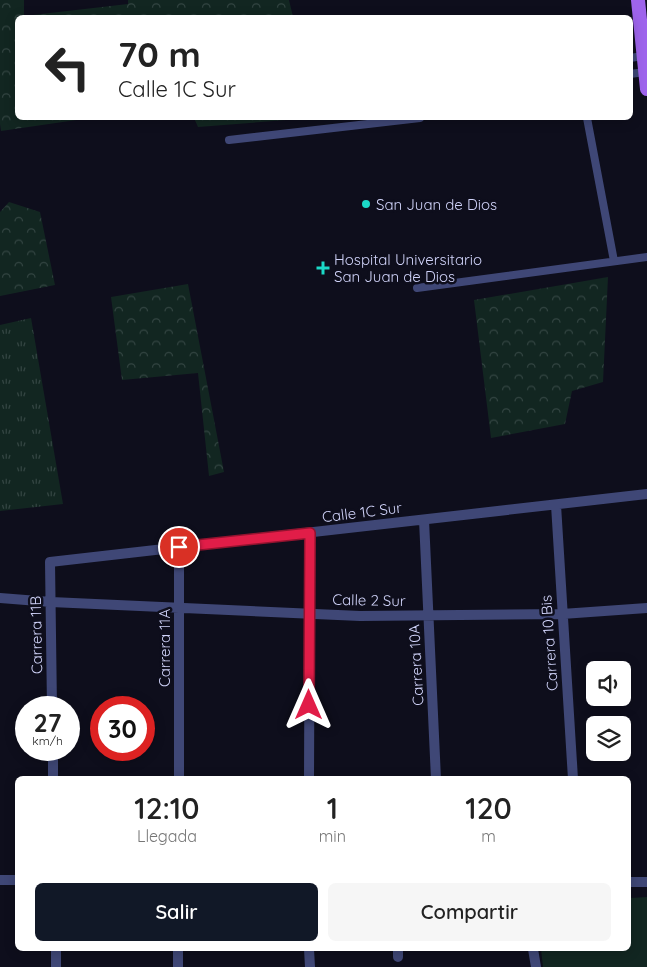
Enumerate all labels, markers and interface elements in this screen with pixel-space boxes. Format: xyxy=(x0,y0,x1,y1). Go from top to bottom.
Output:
text: 70 m xyxy=(118,32,201,76)
icon: left xyxy=(35,35,100,100)
text: Calle 1C Sur xyxy=(118,75,236,103)
place label: San Juan de Dios xyxy=(376,195,497,214)
marker: San Juan de Dios xyxy=(360,198,372,210)
place label: Hospital Universitario San Juan de Dios xyxy=(334,250,482,286)
marker: Hospital Universitario San Juan de Dios xyxy=(316,261,330,275)
street label: Calle 1C Sur xyxy=(321,498,403,526)
pin xyxy=(158,526,200,568)
icon: arrive xyxy=(165,533,193,561)
street label: Calle 2 Sur xyxy=(332,590,406,610)
street label: Carrera 10 Bis xyxy=(536,594,562,692)
street label: Carrera 11B xyxy=(26,595,46,674)
street label: Carrera 11A xyxy=(155,609,174,687)
street label: Carrera 10A xyxy=(404,624,428,706)
map controls xyxy=(586,661,631,761)
button: sound xyxy=(586,661,631,706)
position arrow xyxy=(282,678,334,730)
speed limit sign: 30 xyxy=(90,696,155,761)
text: 27 xyxy=(34,707,61,738)
button: layers xyxy=(586,716,631,761)
text: km/h xyxy=(32,733,63,748)
text: 12:10 xyxy=(134,789,200,827)
text: 1 xyxy=(327,789,338,827)
text: 120 xyxy=(465,789,512,827)
text: Llegada xyxy=(137,826,197,846)
text: min xyxy=(319,826,346,846)
text: m xyxy=(481,826,496,846)
button: Salir xyxy=(35,883,318,941)
button: Compartir xyxy=(328,883,611,941)

